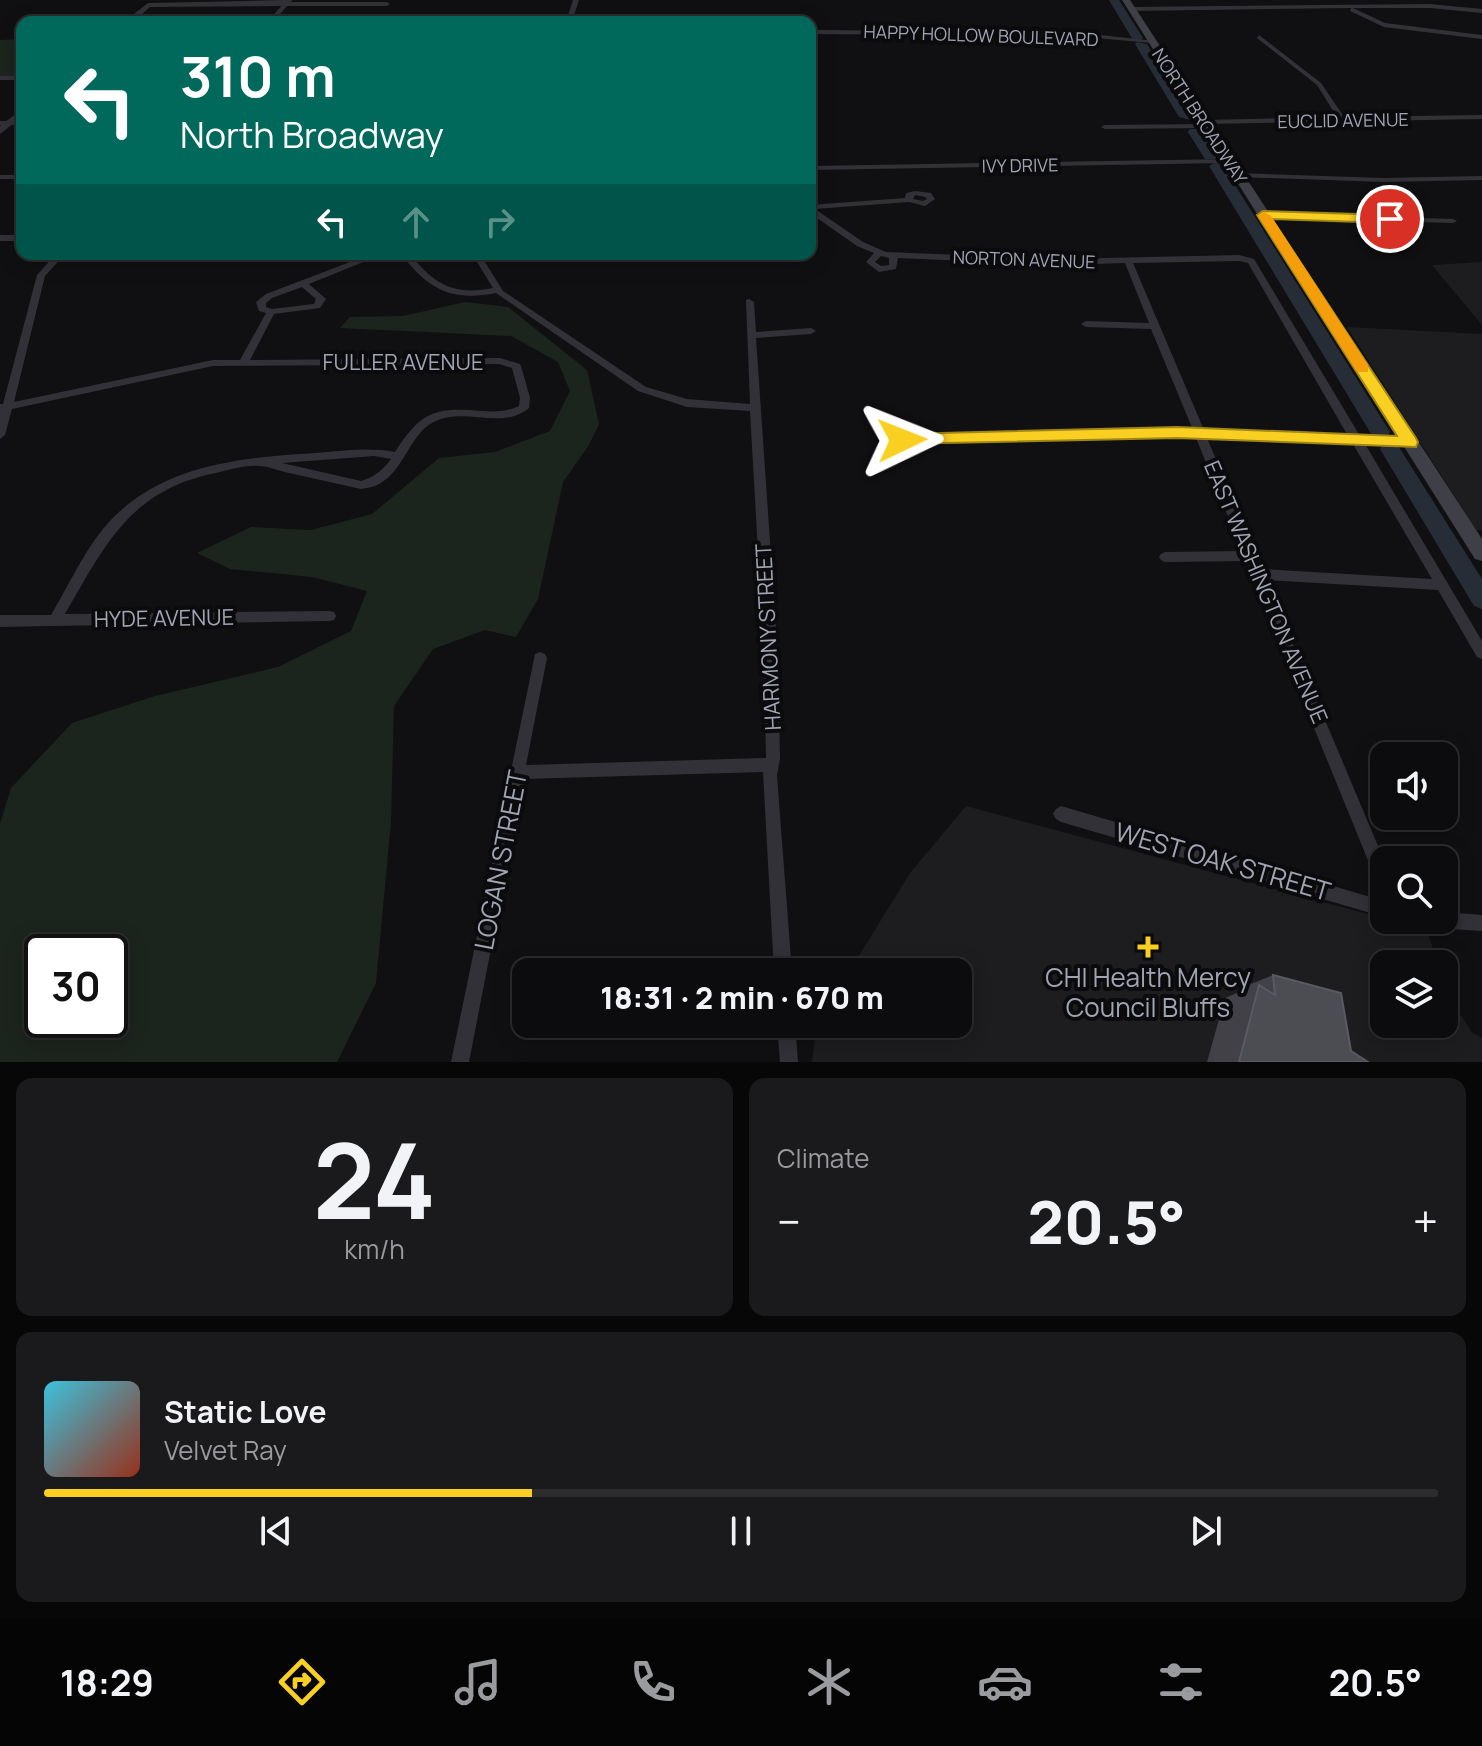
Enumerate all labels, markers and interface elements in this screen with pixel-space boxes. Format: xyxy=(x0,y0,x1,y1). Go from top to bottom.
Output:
street label: HAPPY HOLLOW BOULEVARD xyxy=(863,19,1099,51)
text: 310 m xyxy=(180,37,336,114)
street label: NORTH BROADWAY xyxy=(1147,44,1253,189)
icon: left xyxy=(48,48,152,152)
street label: EUCLID AVENUE xyxy=(1277,107,1409,133)
text: North Broadway xyxy=(180,110,444,159)
street label: IVY DRIVE xyxy=(981,152,1059,178)
pin xyxy=(1356,185,1424,253)
icon: arrive xyxy=(1368,197,1412,241)
icon: left xyxy=(310,200,354,244)
icon: ahead xyxy=(394,200,438,244)
icon: right xyxy=(478,200,522,244)
street label: NORTON AVENUE xyxy=(952,245,1096,273)
street label: FULLER AVENUE xyxy=(322,347,484,377)
position arrow xyxy=(860,398,944,482)
street label: EAST WASHINGTON AVENUE xyxy=(1197,456,1335,728)
street label: HARMONY STREET xyxy=(748,543,788,731)
street label: HYDE AVENUE xyxy=(94,602,234,634)
map controls xyxy=(1370,742,1458,1038)
button: sound xyxy=(1370,742,1458,830)
street label: LOGAN STREET xyxy=(465,767,535,953)
street label: WEST OAK STREET xyxy=(1111,813,1335,909)
button: search xyxy=(1370,846,1458,934)
speed limit sign: 30 xyxy=(24,934,128,1038)
marker: CHI Health Mercy Council Bluffs xyxy=(1137,936,1159,958)
button: layers xyxy=(1370,950,1458,1038)
place label: CHI Health Mercy Council Bluffs xyxy=(1045,959,1251,1025)
text: 18:31 · 2 min · 670 m xyxy=(600,977,884,1018)
text: 24 xyxy=(313,1108,436,1250)
text: Climate xyxy=(777,1140,869,1176)
text: 20.5° xyxy=(1028,1180,1186,1262)
text: − xyxy=(777,1191,801,1251)
text: + xyxy=(1413,1191,1438,1251)
text: km/h xyxy=(344,1231,405,1267)
text: Static Love xyxy=(164,1391,327,1432)
text: Velvet Ray xyxy=(164,1432,287,1468)
icon: previous xyxy=(254,1509,298,1553)
icon: pause xyxy=(719,1509,763,1553)
icon: next xyxy=(1184,1509,1228,1553)
icon: directions xyxy=(274,1654,330,1710)
icon: music xyxy=(450,1654,506,1710)
icon: phone xyxy=(625,1654,681,1710)
icon: climate xyxy=(801,1654,857,1710)
icon: car xyxy=(977,1654,1033,1710)
icon: filters xyxy=(1153,1654,1209,1710)
text: 18:29 xyxy=(60,1658,154,1707)
text: 20.5° xyxy=(1329,1658,1422,1707)

